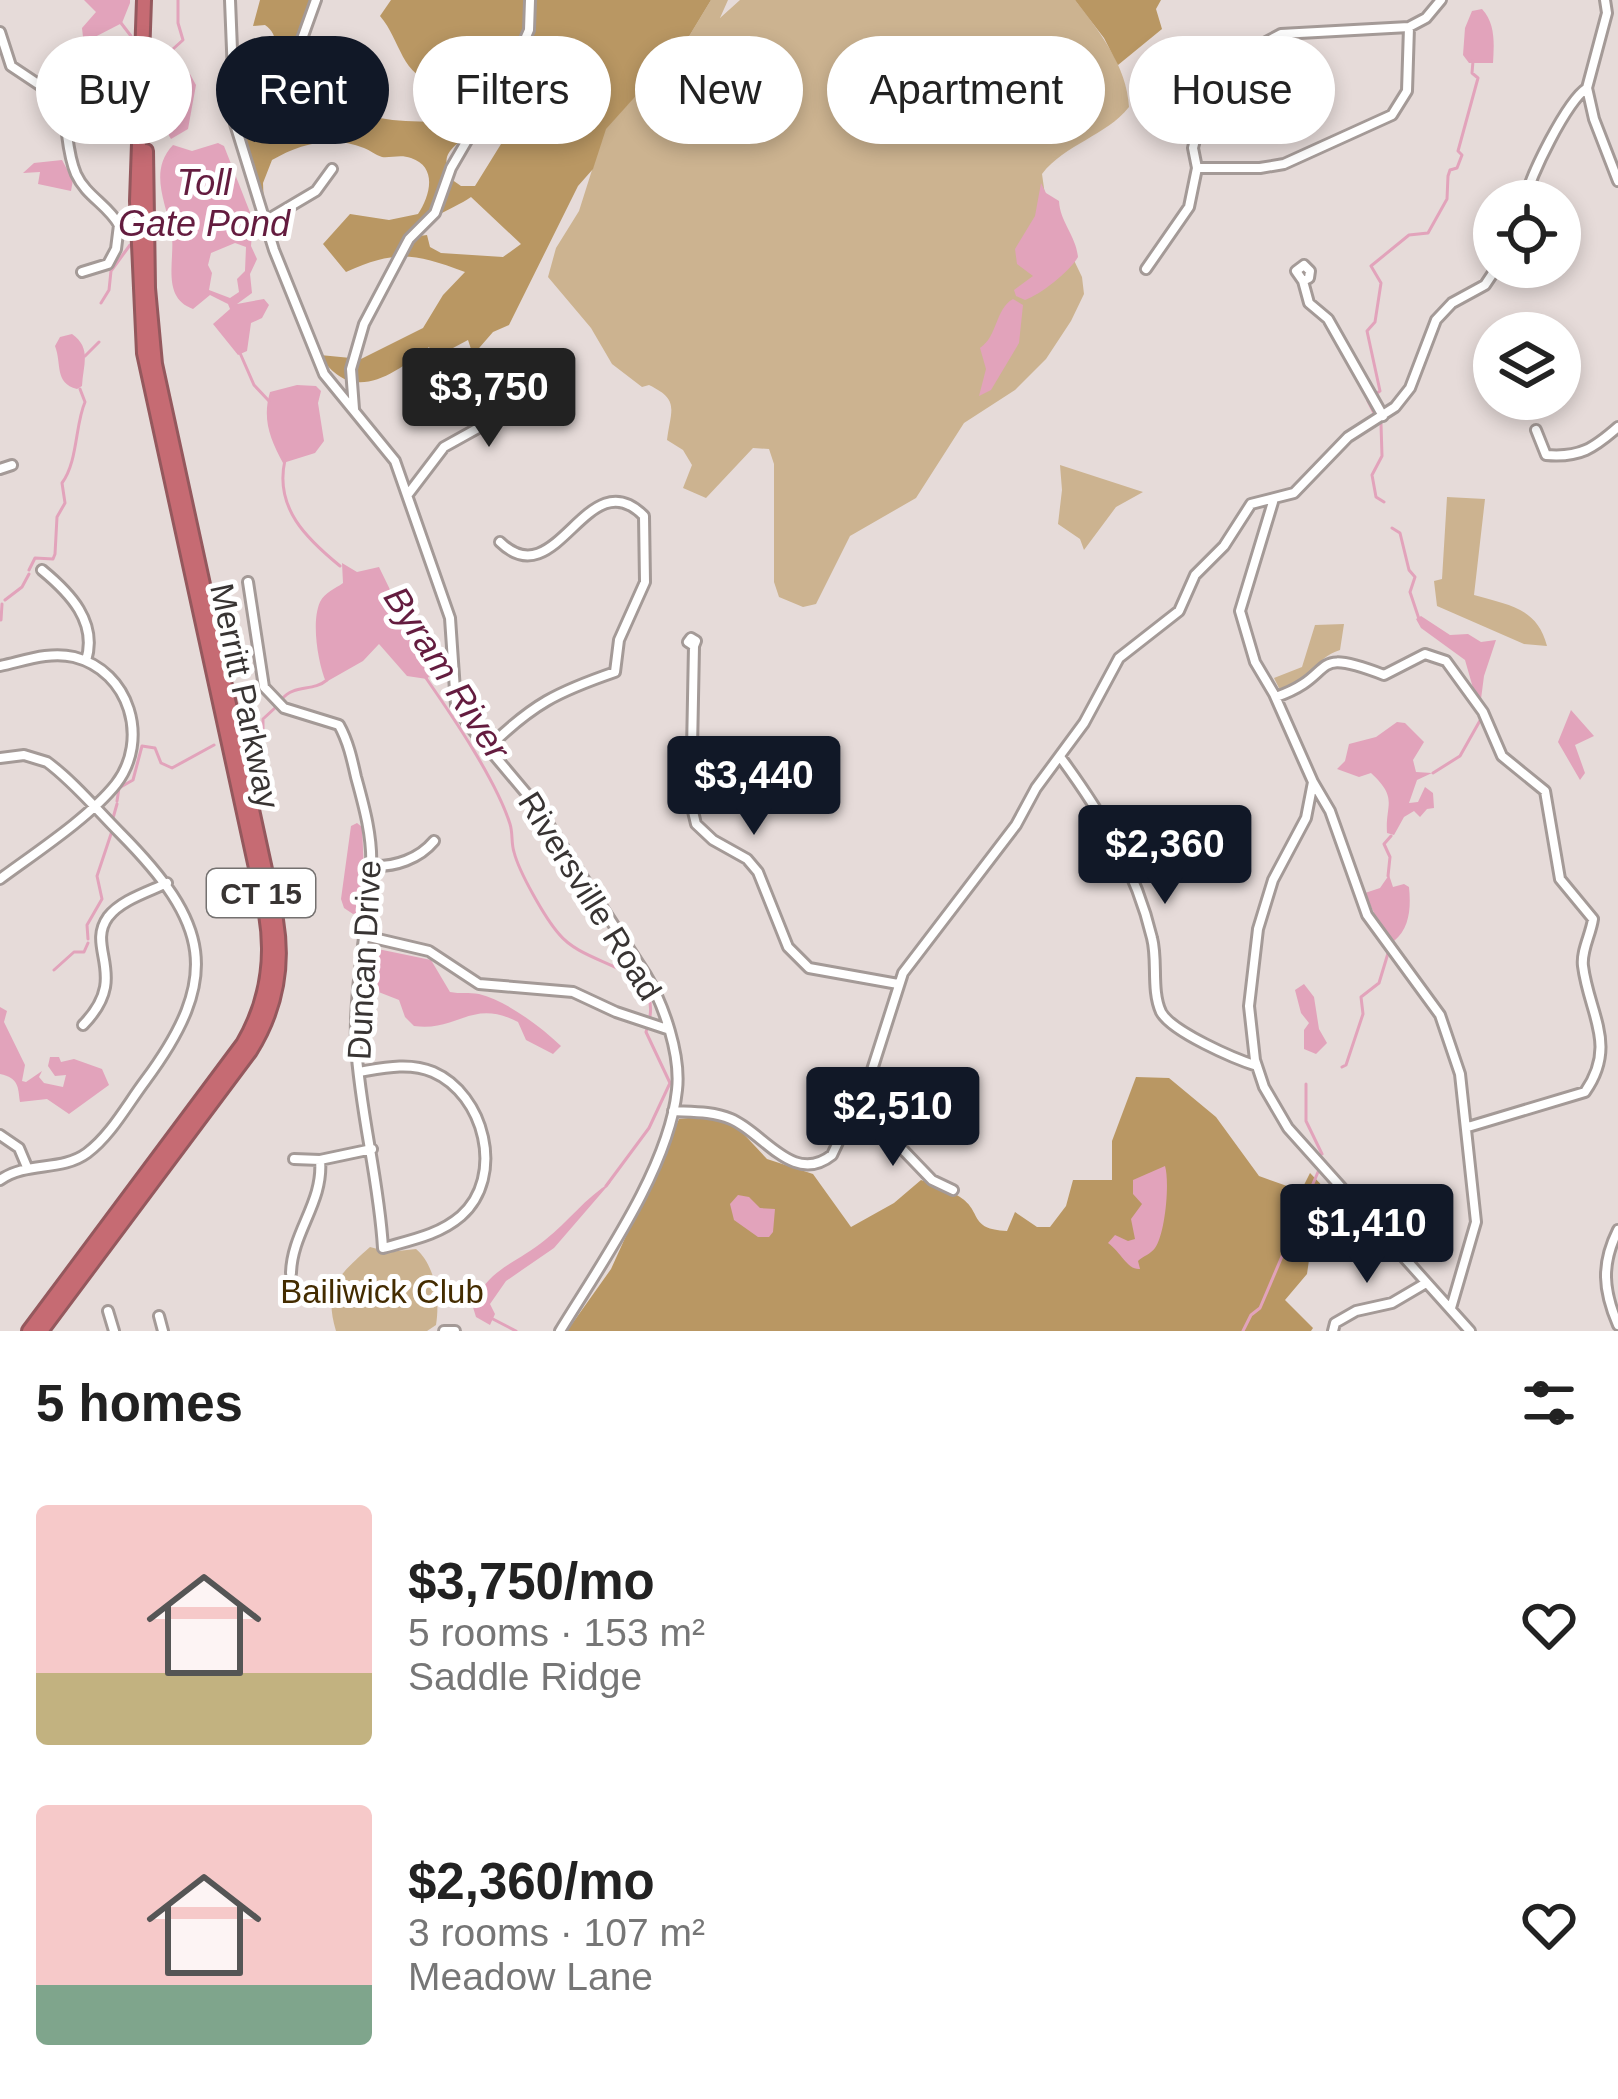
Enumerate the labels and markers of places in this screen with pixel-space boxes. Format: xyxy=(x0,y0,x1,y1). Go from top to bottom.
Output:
pin: $3,750 xyxy=(391,348,587,450)
pin: $3,440 xyxy=(656,736,852,838)
pin: $2,360 xyxy=(1067,805,1263,907)
pin: $2,510 xyxy=(795,1067,991,1169)
pin: $1,410 xyxy=(1269,1184,1465,1286)

